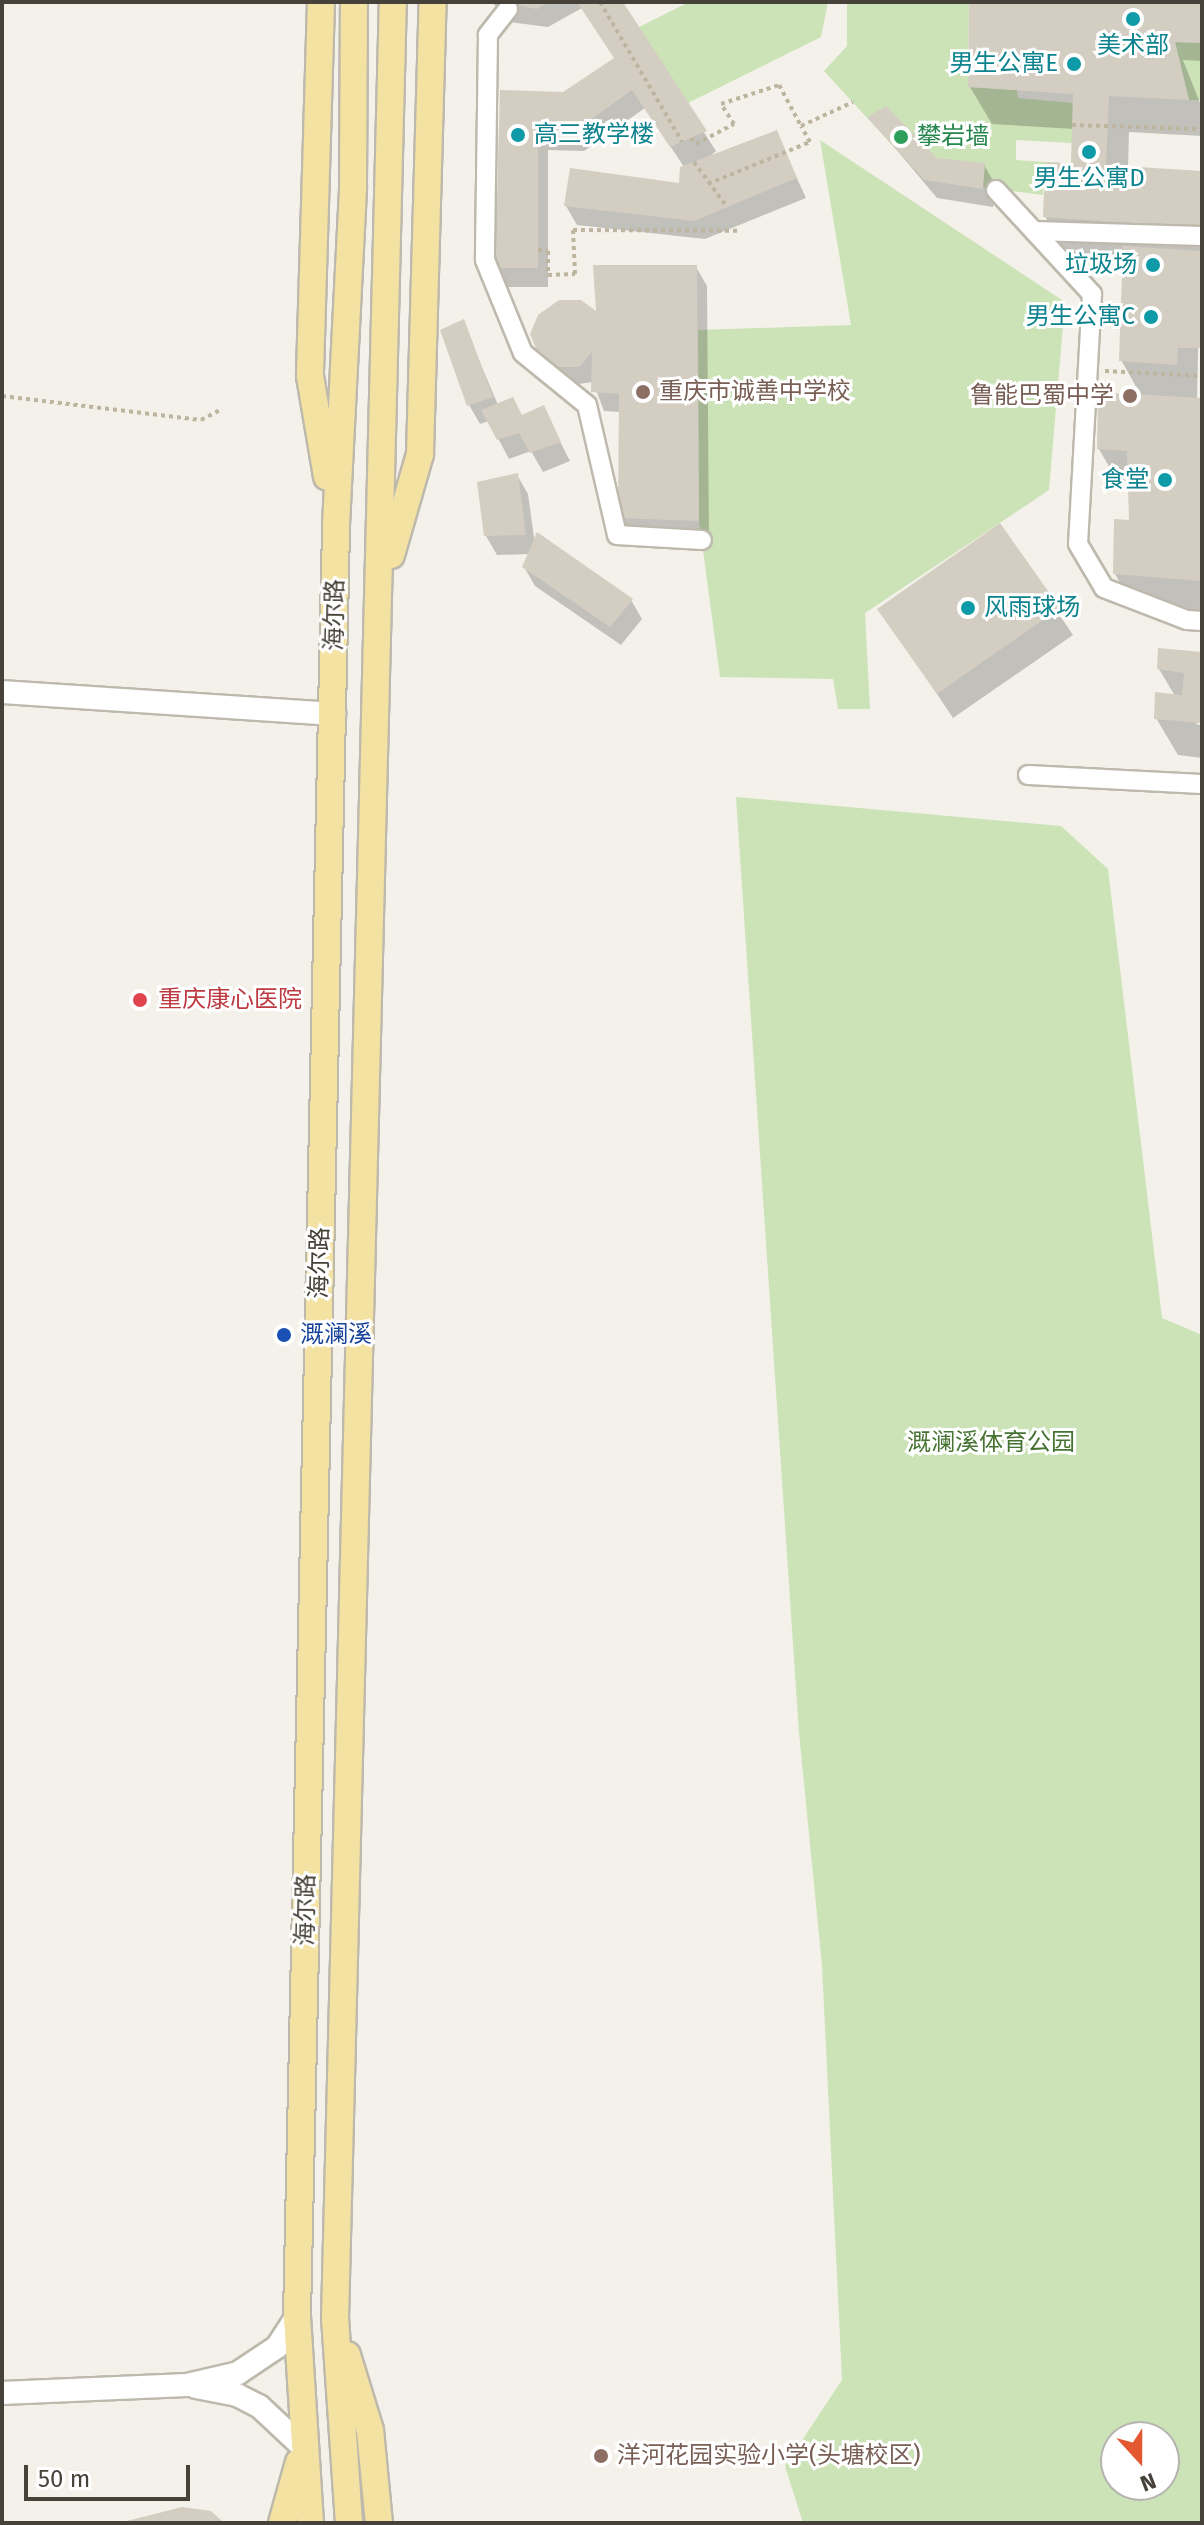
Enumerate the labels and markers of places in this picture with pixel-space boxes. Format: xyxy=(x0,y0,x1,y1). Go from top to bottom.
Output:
marker: 美术部 xyxy=(1124,10,1142,28)
place label: 美术部 xyxy=(1097,32,1169,60)
place label: 男生公寓E xyxy=(949,50,1058,78)
marker: 男生公寓E xyxy=(1065,55,1083,73)
place label: 高三教学楼 xyxy=(534,121,654,149)
place label: 攀岩墙 xyxy=(917,123,989,151)
marker: 高三教学楼 xyxy=(509,126,527,144)
marker: 攀岩墙 xyxy=(892,128,910,146)
marker: 男生公寓D xyxy=(1080,143,1098,161)
place label: 男生公寓D xyxy=(1033,165,1145,193)
place label: 垃圾场 xyxy=(1065,251,1137,279)
marker: 垃圾场 xyxy=(1144,256,1162,274)
place label: 男生公寓C xyxy=(1026,303,1135,331)
marker: 男生公寓C xyxy=(1142,308,1160,326)
place label: 重庆市诚善中学校 xyxy=(659,378,851,406)
place label: 鲁能巴蜀中学 xyxy=(970,382,1114,410)
marker: 重庆市诚善中学校 xyxy=(634,383,652,401)
marker: 鲁能巴蜀中学 xyxy=(1121,387,1139,405)
place label: 食堂 xyxy=(1101,466,1149,494)
marker: 食堂 xyxy=(1156,471,1174,489)
place label: 风雨球场 xyxy=(984,594,1080,622)
marker: 风雨球场 xyxy=(959,599,977,617)
place label: 重庆康心医院 xyxy=(158,986,302,1014)
marker: 重庆康心医院 xyxy=(129,989,151,1011)
place label: 溉澜溪 xyxy=(300,1321,372,1349)
marker: 溉澜溪 xyxy=(275,1326,293,1344)
place label: 洋河花园实验小学(头塘校区) xyxy=(617,2442,921,2470)
marker: 洋河花园实验小学(头塘校区) xyxy=(592,2447,610,2465)

